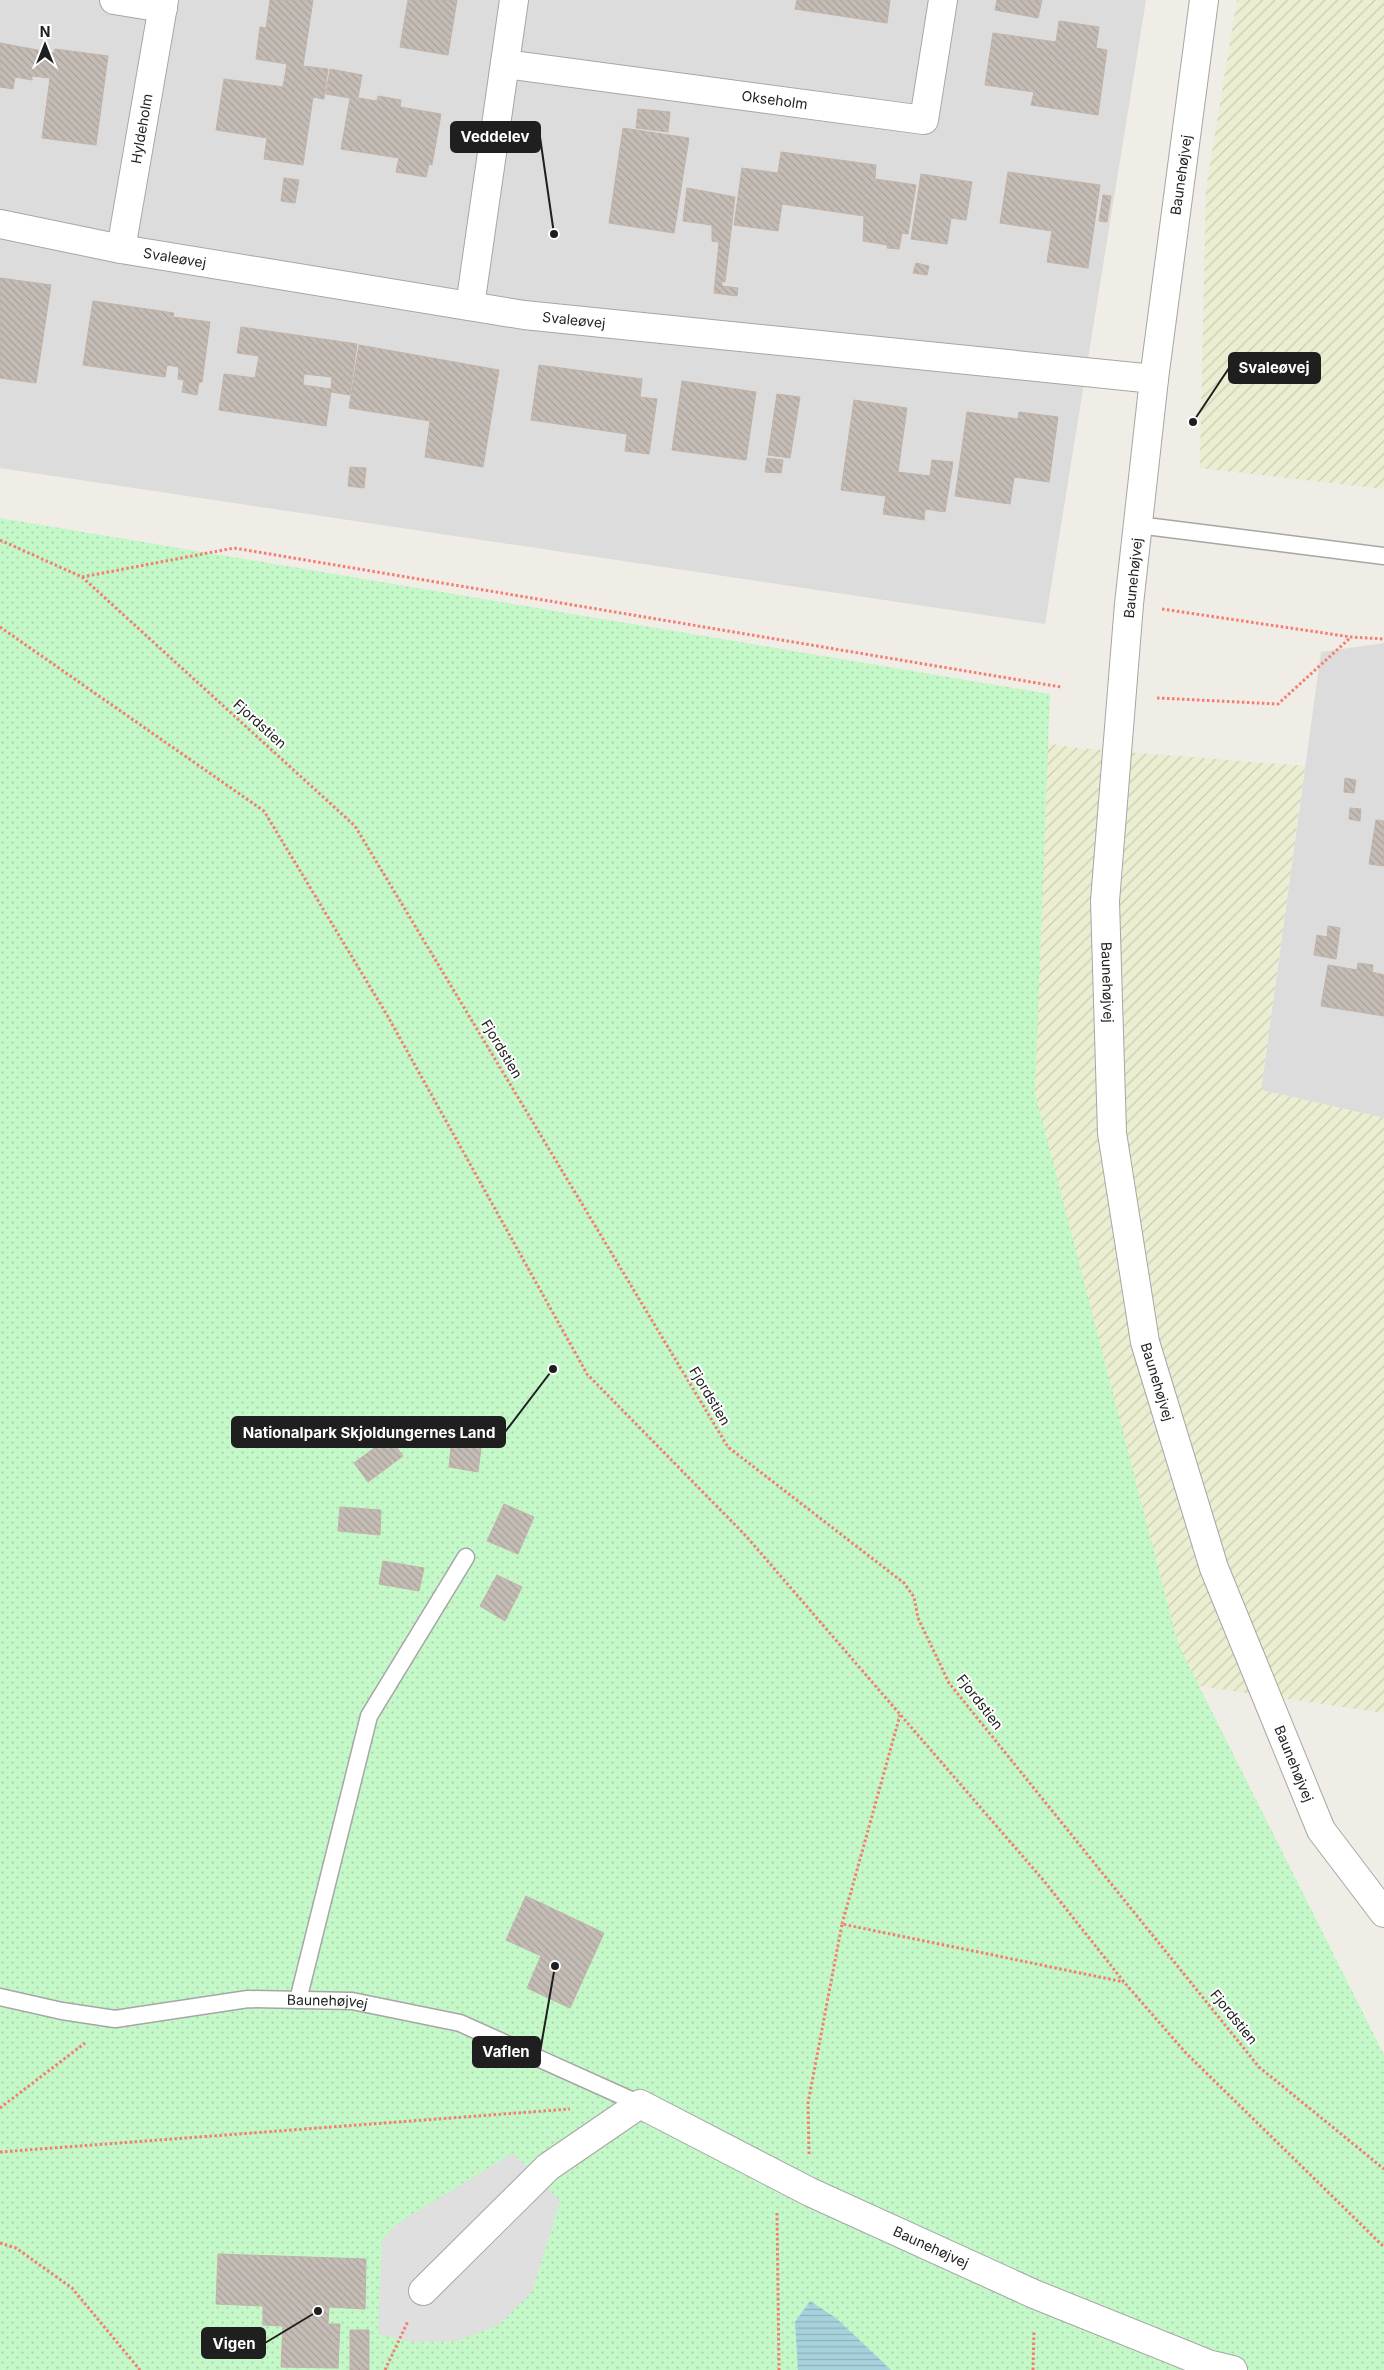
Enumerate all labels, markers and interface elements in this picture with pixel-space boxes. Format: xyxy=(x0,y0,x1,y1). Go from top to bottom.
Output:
north arrow xyxy=(20,20,70,70)
text: N xyxy=(40,23,50,40)
street label: Okseholm xyxy=(741,87,809,112)
street label: Hyldeholm xyxy=(127,92,156,165)
callout: Veddelev xyxy=(451,122,540,152)
text: Veddelev xyxy=(461,127,529,146)
street label: Baunehøjvej xyxy=(1166,134,1195,216)
street label: Svaleøvej xyxy=(142,244,208,271)
street label: Svaleøvej xyxy=(541,308,606,331)
callout: Svaleøvej xyxy=(1229,353,1320,383)
text: Svaleøvej xyxy=(1238,358,1310,377)
street label: Baunehøjvej xyxy=(1120,537,1145,619)
street label: Fjordstien xyxy=(230,695,290,752)
street label: Baunehøjvej xyxy=(1098,942,1118,1023)
street label: Fjordstien xyxy=(478,1016,527,1081)
street label: Baunehøjvej xyxy=(1138,1340,1178,1423)
street label: Fjordstien xyxy=(686,1363,735,1428)
callout: Nationalpark Skjoldungernes Land xyxy=(232,1417,505,1447)
text: Nationalpark Skjoldungernes Land xyxy=(243,1423,495,1442)
street label: Fjordstien xyxy=(954,1671,1007,1733)
street label: Baunehøjvej xyxy=(1271,1723,1318,1804)
street label: Fjordstien xyxy=(1207,1986,1262,2047)
street label: Baunehøjvej xyxy=(287,1991,369,2012)
callout: Vaflen xyxy=(473,2037,540,2067)
text: Vaflen xyxy=(482,2042,530,2061)
street label: Baunehøjvej xyxy=(891,2222,972,2271)
callout: Vigen xyxy=(202,2328,265,2358)
text: Vigen xyxy=(212,2334,256,2353)

